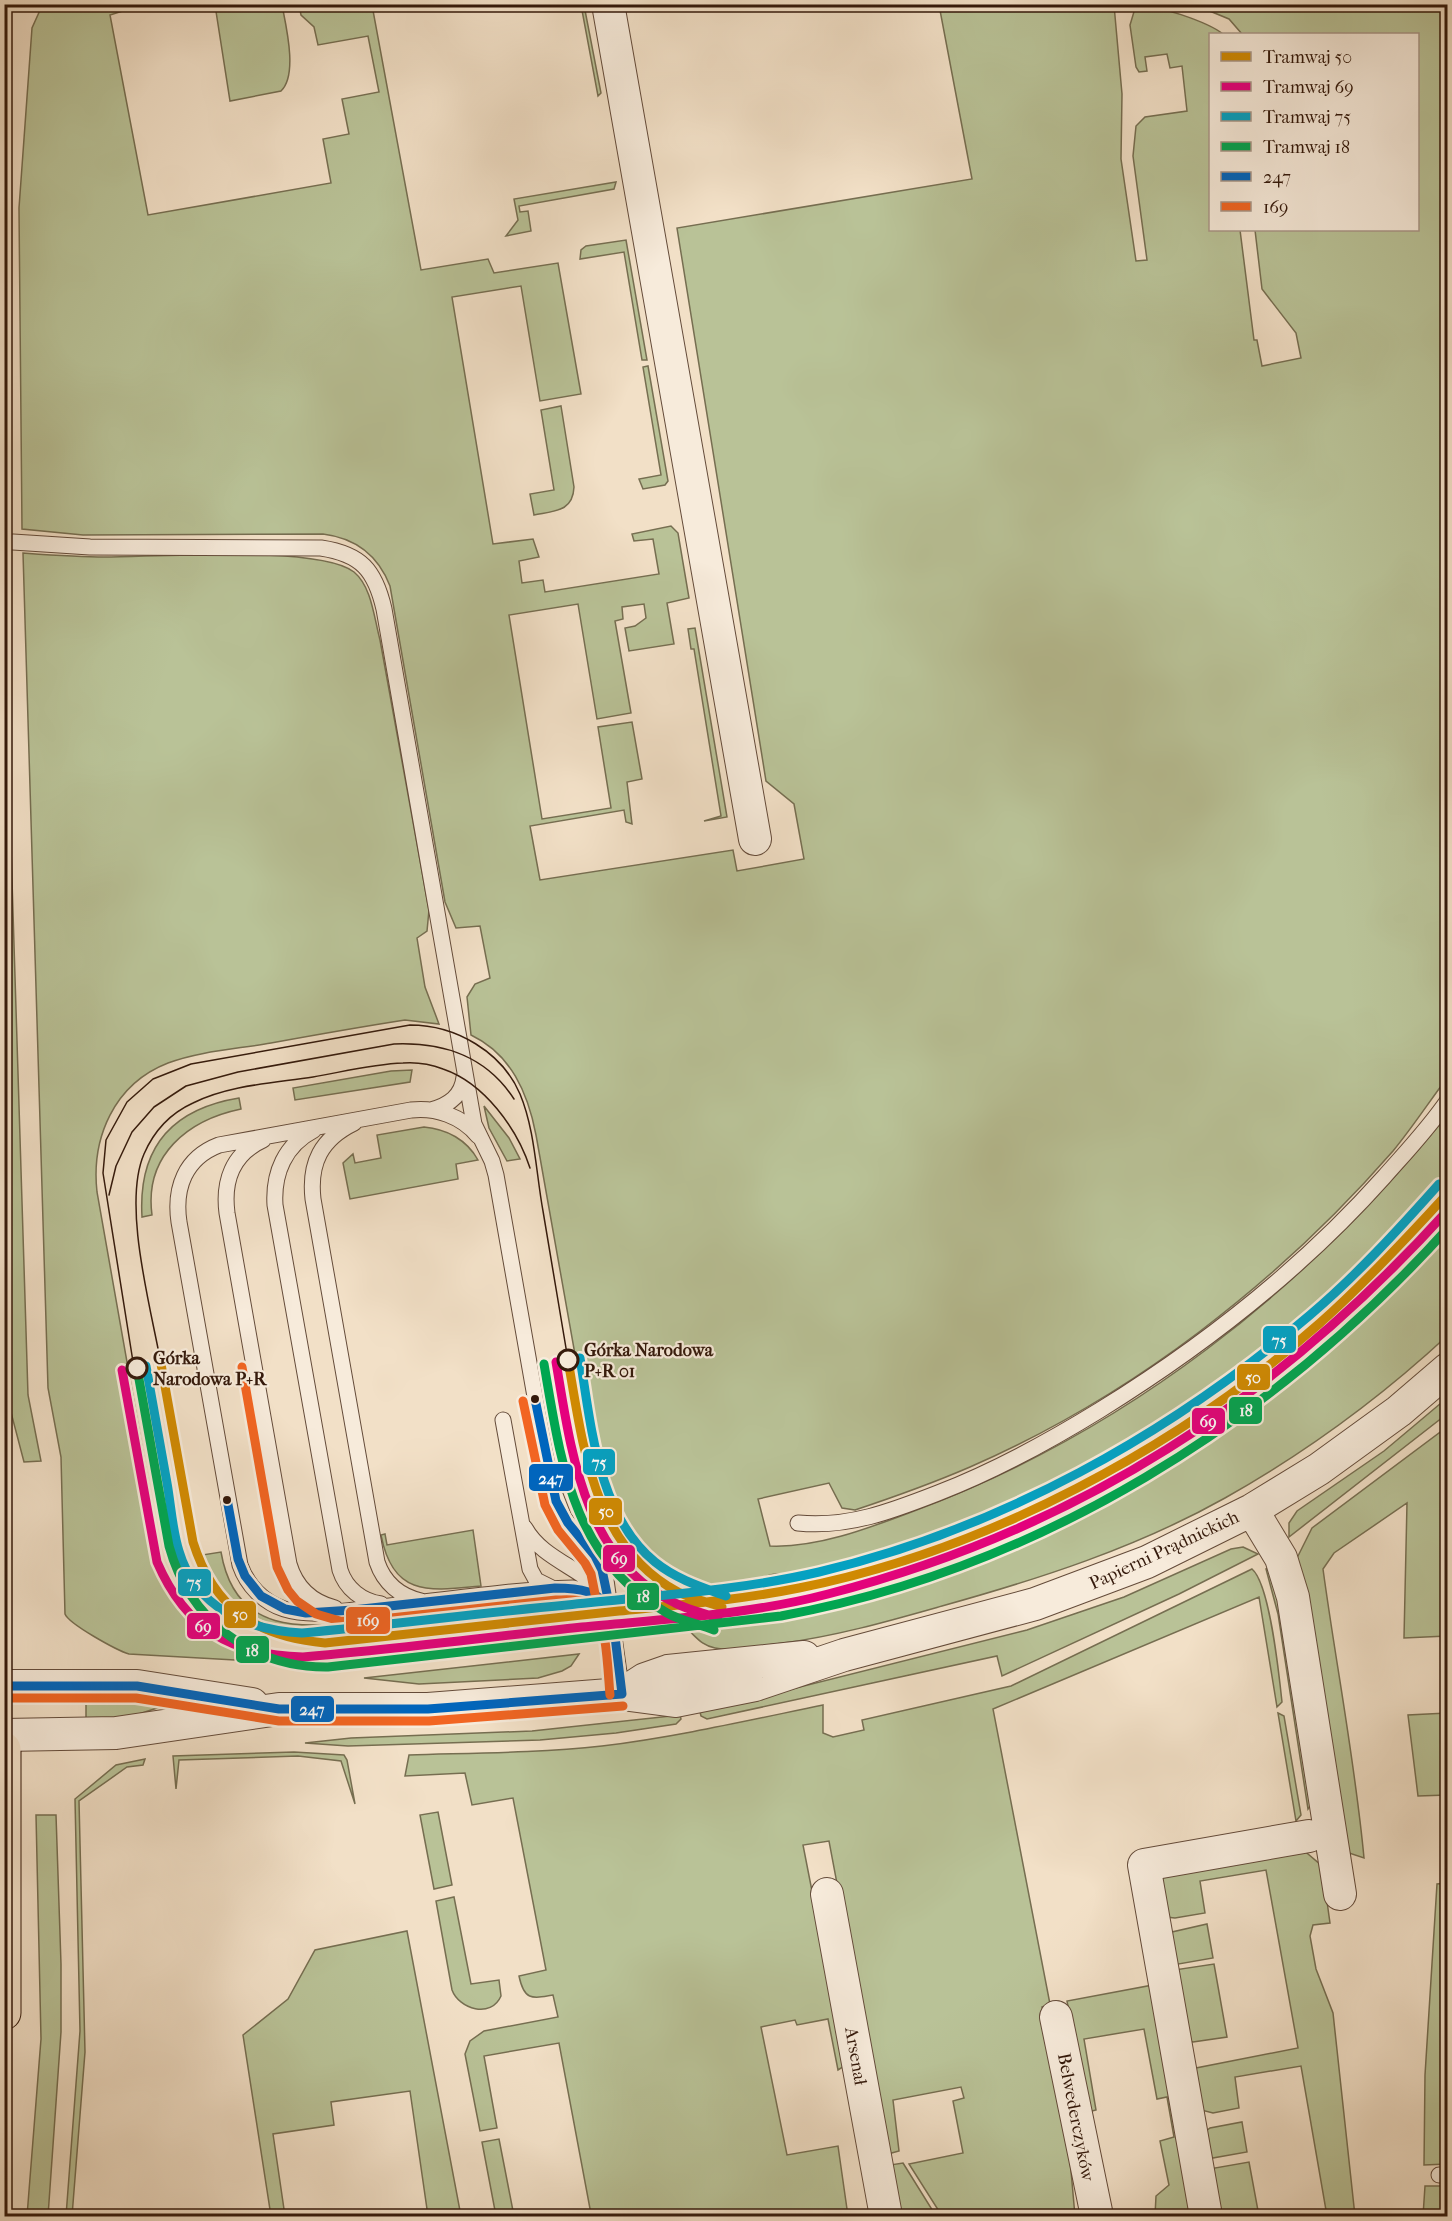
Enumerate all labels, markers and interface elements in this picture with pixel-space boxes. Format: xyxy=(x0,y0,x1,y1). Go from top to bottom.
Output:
legend xyxy=(1209,33,1419,231)
text: Tramwaj 50 xyxy=(1263,47,1352,68)
text: Tramwaj 69 xyxy=(1263,77,1354,98)
text: Tramwaj 75 xyxy=(1263,107,1351,128)
text: Tramwaj 18 xyxy=(1263,137,1350,158)
text: 247 xyxy=(1263,167,1291,188)
text: 169 xyxy=(1263,197,1289,218)
line badge: 75 xyxy=(1262,1325,1297,1354)
text: 75 xyxy=(1271,1331,1286,1350)
place label: Górka Narodowa P+R 01 xyxy=(584,1340,714,1382)
place label: Górka Narodowa P+R xyxy=(153,1348,267,1390)
marker: Górka Narodowa P+R 01 xyxy=(557,1349,579,1371)
marker: Górka Narodowa P+R xyxy=(126,1357,148,1379)
line badge: 50 xyxy=(1236,1363,1271,1391)
text: 50 xyxy=(1245,1368,1261,1387)
unlabelled marker xyxy=(529,1393,541,1405)
line badge: 18 xyxy=(1228,1396,1263,1425)
text: 18 xyxy=(1239,1401,1253,1420)
line badge: 69 xyxy=(1191,1407,1226,1435)
text: 69 xyxy=(1199,1412,1217,1432)
line badge: 75 xyxy=(582,1448,616,1476)
text: 75 xyxy=(591,1453,606,1472)
line badge: 247 xyxy=(528,1463,574,1492)
text: 247 xyxy=(539,1469,564,1489)
unlabelled marker xyxy=(221,1494,233,1506)
line badge: 50 xyxy=(588,1497,623,1526)
text: 50 xyxy=(598,1502,614,1521)
street label: Papierni Prądnickich xyxy=(1086,1507,1242,1594)
line badge: 69 xyxy=(602,1544,636,1573)
text: 69 xyxy=(610,1549,628,1569)
line badge: 75 xyxy=(177,1568,212,1597)
text: 75 xyxy=(186,1573,201,1592)
line badge: 18 xyxy=(626,1582,660,1611)
text: 18 xyxy=(636,1587,650,1606)
line badge: 50 xyxy=(223,1600,257,1629)
text: 50 xyxy=(232,1605,248,1624)
line badge: 169 xyxy=(345,1606,391,1635)
text: 169 xyxy=(357,1611,379,1631)
line badge: 69 xyxy=(186,1612,221,1640)
text: 69 xyxy=(194,1617,212,1637)
line badge: 18 xyxy=(235,1635,270,1664)
text: 18 xyxy=(245,1641,259,1660)
line badge: 247 xyxy=(290,1695,335,1723)
text: 247 xyxy=(300,1700,325,1720)
street label: Arsenał xyxy=(840,2024,871,2088)
street label: Belwederczyków xyxy=(1053,2051,1098,2183)

